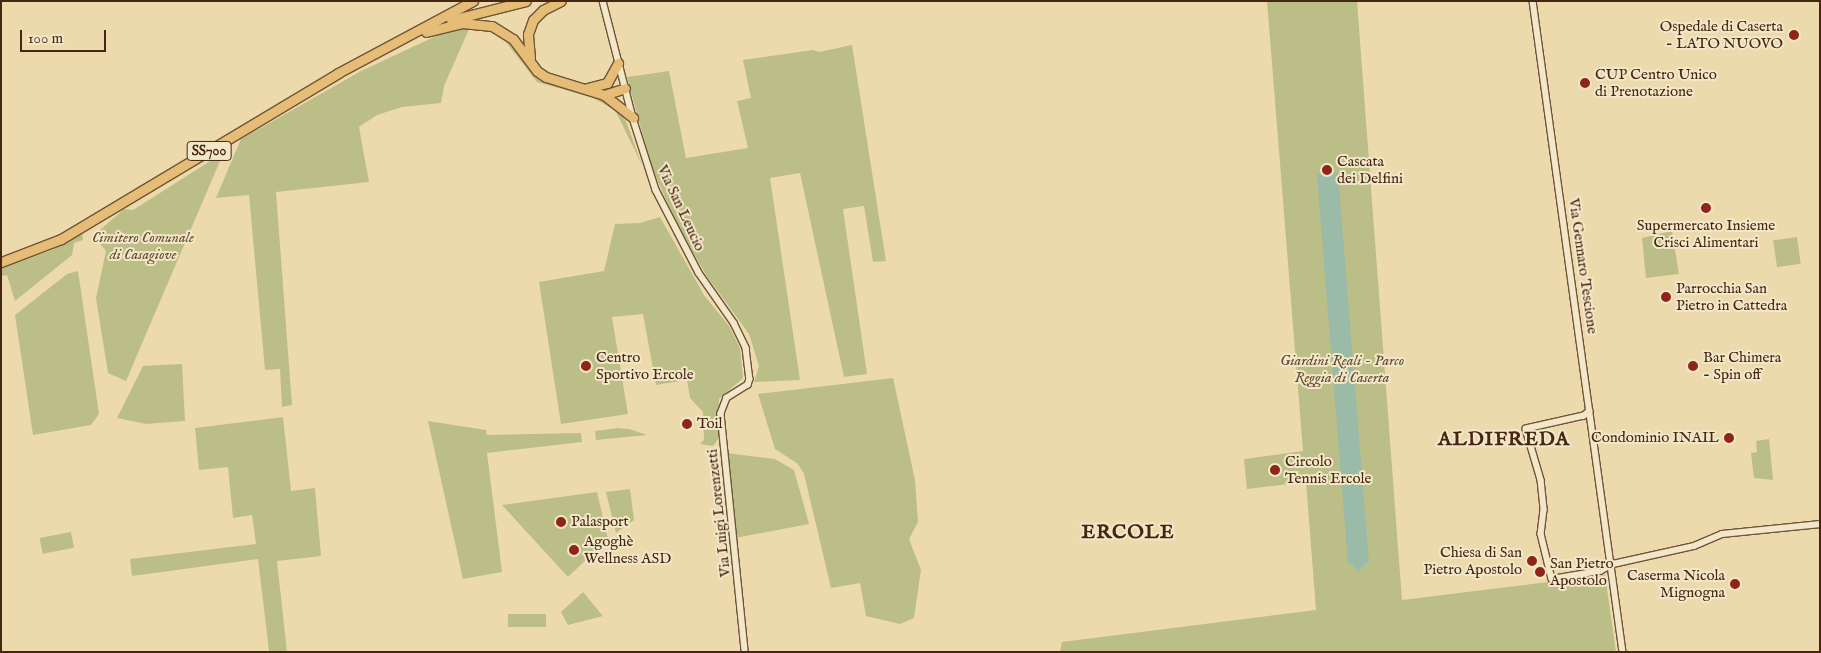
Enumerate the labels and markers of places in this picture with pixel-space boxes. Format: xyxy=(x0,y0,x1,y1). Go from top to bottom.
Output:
place label: Ospedale di Caserta - LATO NUOVO xyxy=(1660,17,1783,52)
marker: Ospedale di Caserta - LATO NUOVO xyxy=(1787,28,1801,42)
place label: CUP Centro Unico di Prenotazione xyxy=(1595,65,1717,100)
marker: CUP Centro Unico di Prenotazione xyxy=(1579,77,1591,89)
place label: Cascata dei Delfini xyxy=(1337,152,1403,187)
marker: Cascata dei Delfini xyxy=(1321,164,1333,176)
marker: Supermercato Insieme Crisci Alimentari xyxy=(1700,202,1712,214)
place label: Supermercato Insieme Crisci Alimentari xyxy=(1637,216,1775,251)
place label: Parrocchia San Pietro in Cattedra xyxy=(1676,279,1787,314)
marker: Parrocchia San Pietro in Cattedra xyxy=(1660,291,1672,303)
place label: Centro Sportivo Ercole xyxy=(596,348,694,383)
place label: Bar Chimera - Spin off xyxy=(1703,348,1781,383)
marker: Centro Sportivo Ercole xyxy=(580,360,592,372)
marker: Bar Chimera - Spin off xyxy=(1687,360,1699,372)
place label: Toil xyxy=(697,415,723,433)
marker: Toil xyxy=(681,418,693,430)
place label: Condominio INAIL xyxy=(1591,429,1719,447)
marker: Condominio INAIL xyxy=(1723,432,1735,444)
place label: Circolo Tennis Ercole xyxy=(1285,452,1371,487)
marker: Circolo Tennis Ercole xyxy=(1269,464,1281,476)
place label: Palasport xyxy=(571,513,629,531)
marker: Palasport xyxy=(555,516,567,528)
place label: Agoghè Wellness ASD xyxy=(584,532,671,567)
place label: Chiesa di San Pietro Apostolo xyxy=(1424,543,1522,578)
marker: Agoghè Wellness ASD xyxy=(568,544,580,556)
place label: San Pietro Apostolo xyxy=(1550,554,1614,589)
marker: Chiesa di San Pietro Apostolo xyxy=(1526,555,1538,567)
marker: San Pietro Apostolo xyxy=(1534,566,1546,578)
place label: Caserma Nicola Mignogna xyxy=(1627,566,1725,601)
marker: Caserma Nicola Mignogna xyxy=(1729,578,1741,590)

